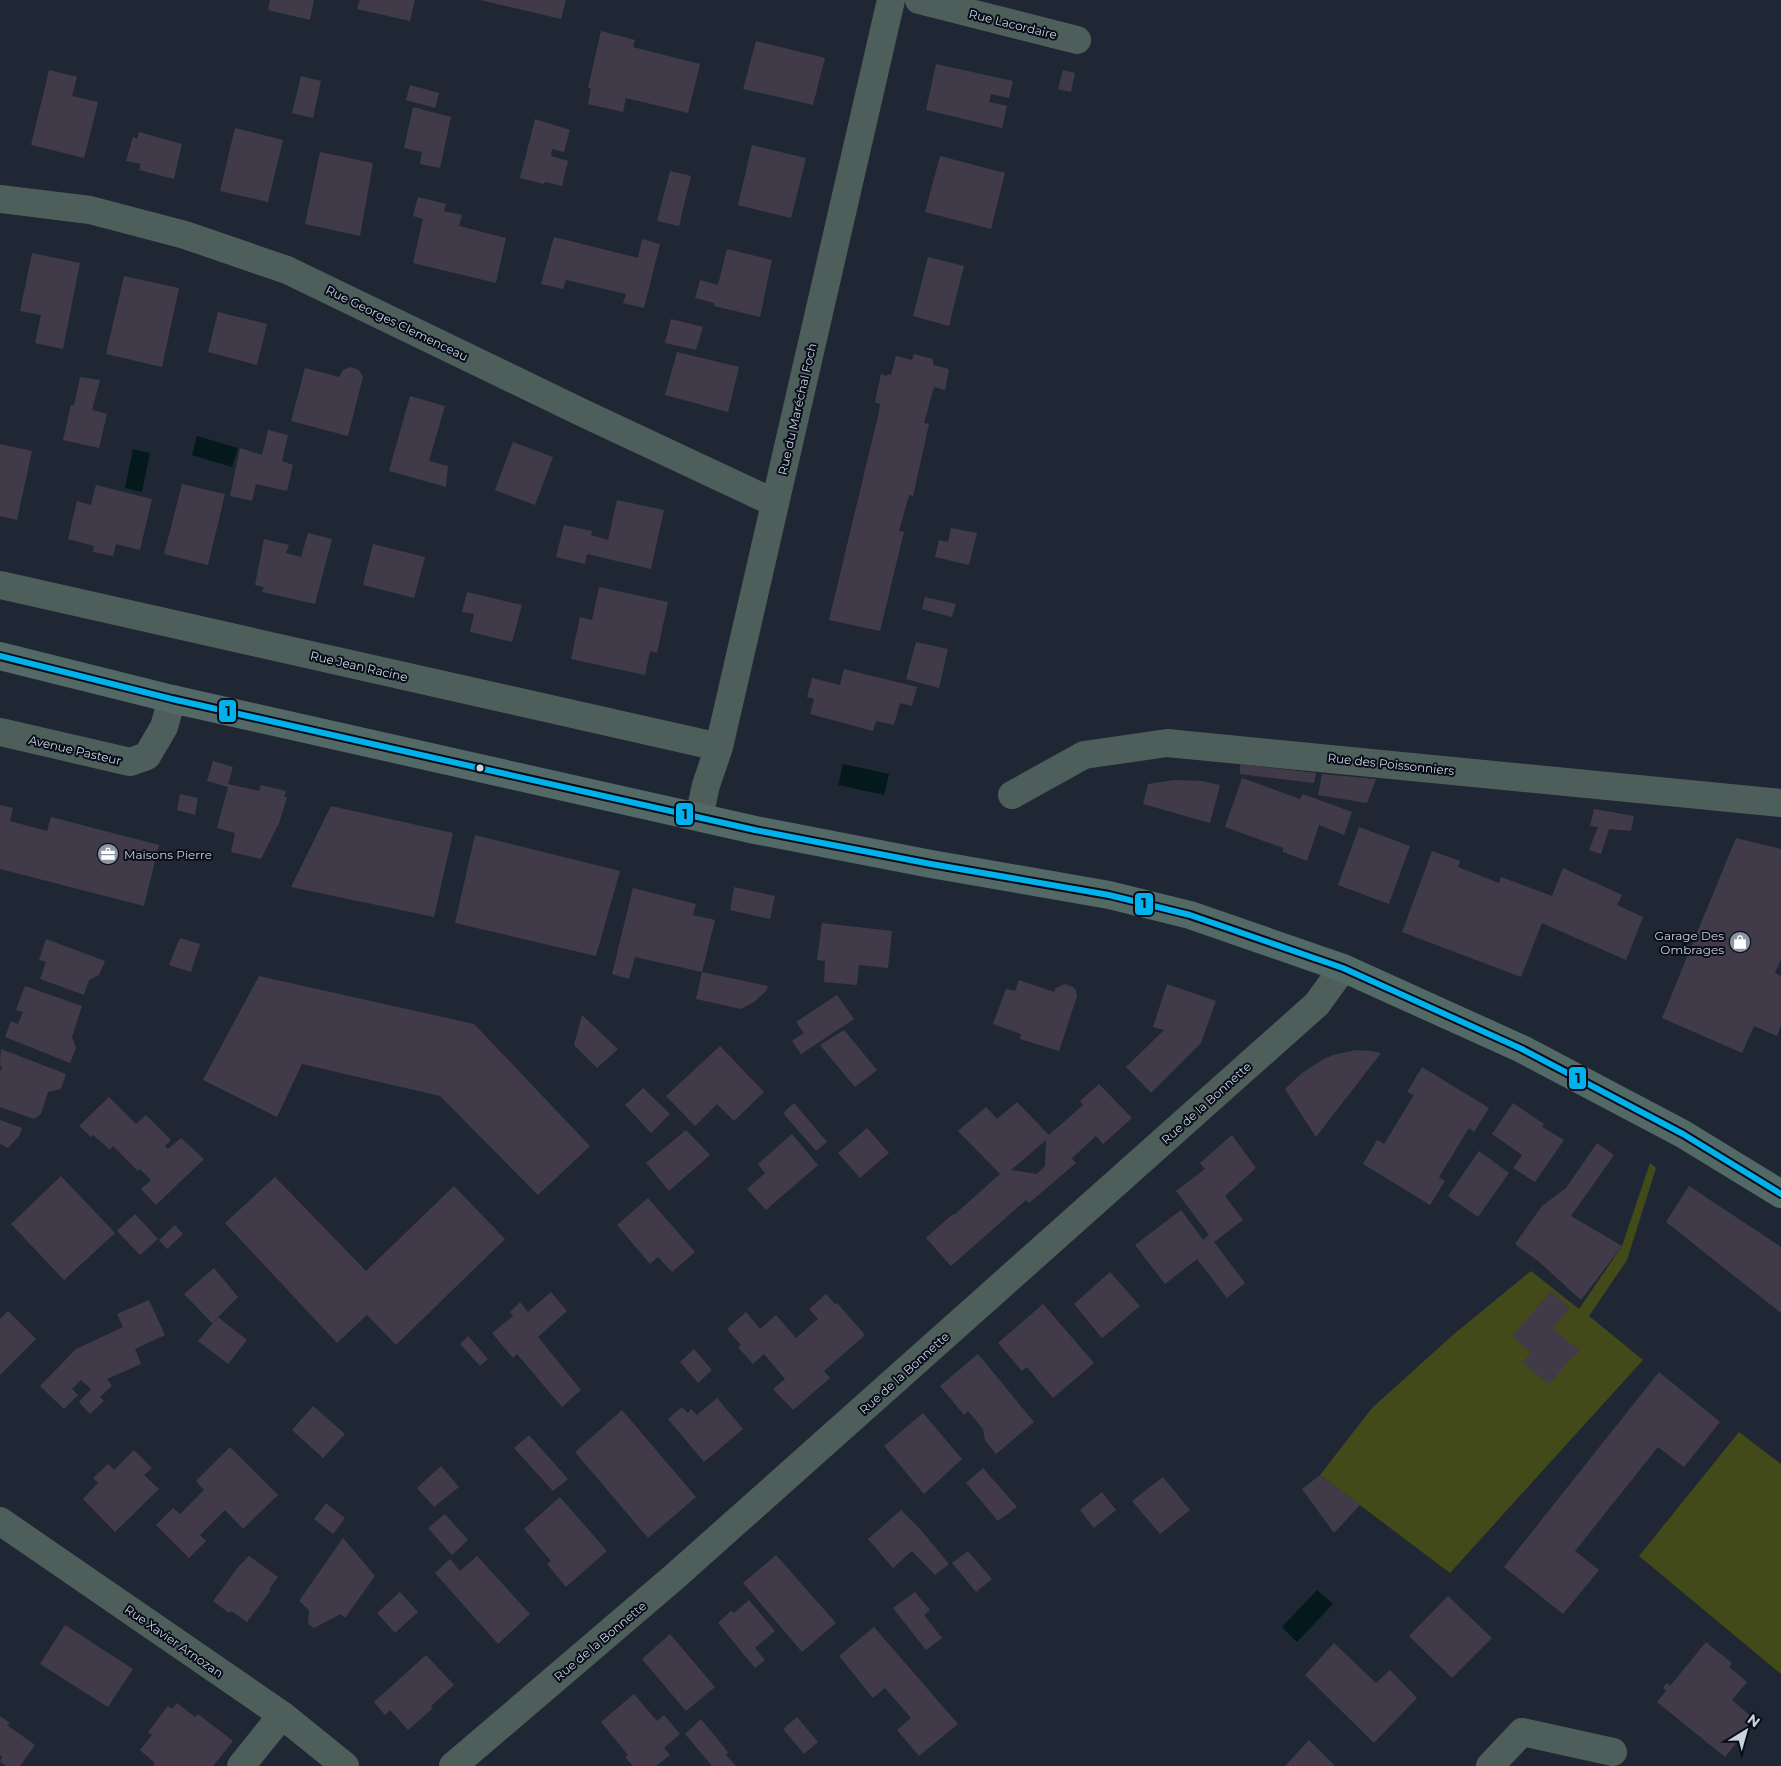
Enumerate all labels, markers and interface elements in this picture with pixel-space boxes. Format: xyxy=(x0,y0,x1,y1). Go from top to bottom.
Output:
street label: Rue Lacordaire xyxy=(967,6,1059,42)
street label: Rue Georges Clemenceau xyxy=(323,282,471,364)
street label: Rue du Maréchal Foch xyxy=(775,342,819,476)
street label: Rue Jean Racine xyxy=(309,648,409,684)
line badge: 1 xyxy=(218,699,237,723)
text: 1 xyxy=(225,702,231,720)
street label: Avenue Pasteur xyxy=(27,732,123,768)
street label: Rue des Poissonniers xyxy=(1327,750,1455,778)
unlabelled marker xyxy=(475,763,485,773)
line badge: 1 xyxy=(675,802,694,826)
text: 1 xyxy=(682,805,688,823)
office icon: Maisons Pierre xyxy=(96,842,120,866)
place label: Maisons Pierre xyxy=(124,847,212,862)
line badge: 1 xyxy=(1134,892,1154,916)
text: 1 xyxy=(1141,894,1147,912)
place label: Garage Des Ombrages xyxy=(1655,928,1724,957)
shop icon: Garage Des Ombrages xyxy=(1728,930,1752,954)
street label: Rue de la Bonnette xyxy=(1158,1059,1254,1147)
line badge: 1 xyxy=(1568,1066,1587,1090)
text: 1 xyxy=(1575,1069,1581,1087)
street label: Rue de la Bonnette xyxy=(856,1329,952,1417)
street label: Rue de la Bonnette xyxy=(551,1598,649,1684)
street label: Rue Xavier Arnozan xyxy=(122,1601,226,1681)
north arrow xyxy=(1721,1706,1771,1756)
text: N xyxy=(1744,1710,1764,1731)

